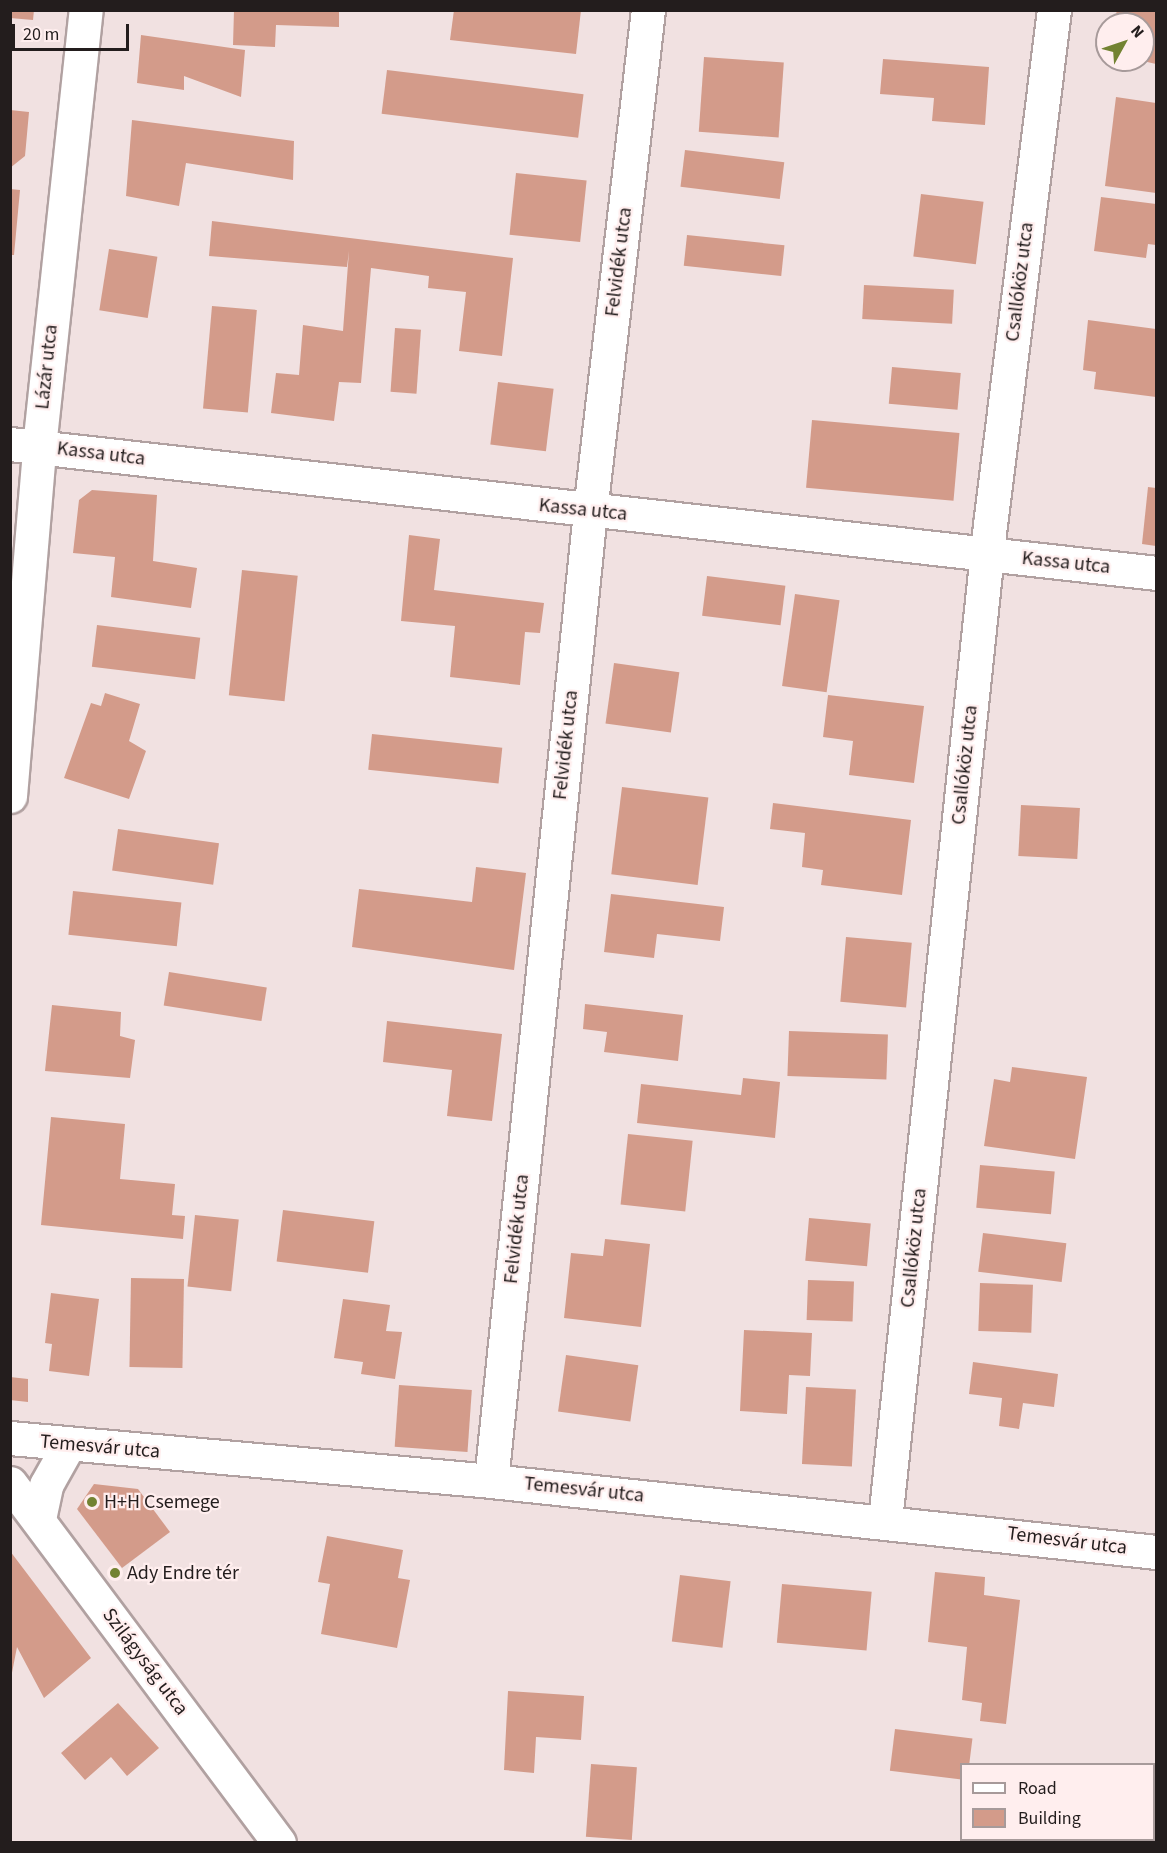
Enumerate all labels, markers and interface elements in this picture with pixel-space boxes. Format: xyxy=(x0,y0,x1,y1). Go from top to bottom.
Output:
scale bar xyxy=(15,12,132,50)
north arrow xyxy=(1095,12,1155,72)
text: N xyxy=(1125,21,1149,43)
text: 20 m xyxy=(23,22,59,47)
street label: Felvidék utca xyxy=(600,206,638,318)
street label: Csallóköz utca xyxy=(1001,221,1039,343)
street label: Lázár utca xyxy=(31,323,63,411)
street label: Kassa utca xyxy=(55,437,147,471)
street label: Kassa utca xyxy=(538,493,628,527)
street label: Kassa utca xyxy=(1021,546,1111,580)
street label: Felvidék utca xyxy=(548,689,584,801)
street label: Csallóköz utca xyxy=(947,704,983,826)
street label: Felvidék utca xyxy=(499,1173,535,1285)
street label: Csallóköz utca xyxy=(896,1187,932,1309)
street label: Temesvár utca xyxy=(39,1430,161,1464)
street label: Temesvár utca xyxy=(523,1472,645,1508)
place label: H+H Csemege xyxy=(104,1490,220,1514)
marker: H+H Csemege xyxy=(85,1495,99,1509)
street label: Temesvár utca xyxy=(1006,1522,1128,1560)
place label: Ady Endre tér xyxy=(127,1561,239,1585)
marker: Ady Endre tér xyxy=(108,1566,122,1580)
street label: Szilágyság utca xyxy=(97,1604,193,1720)
legend xyxy=(960,1763,1155,1841)
text: Road xyxy=(1018,1776,1057,1801)
text: Building xyxy=(1018,1806,1081,1831)

